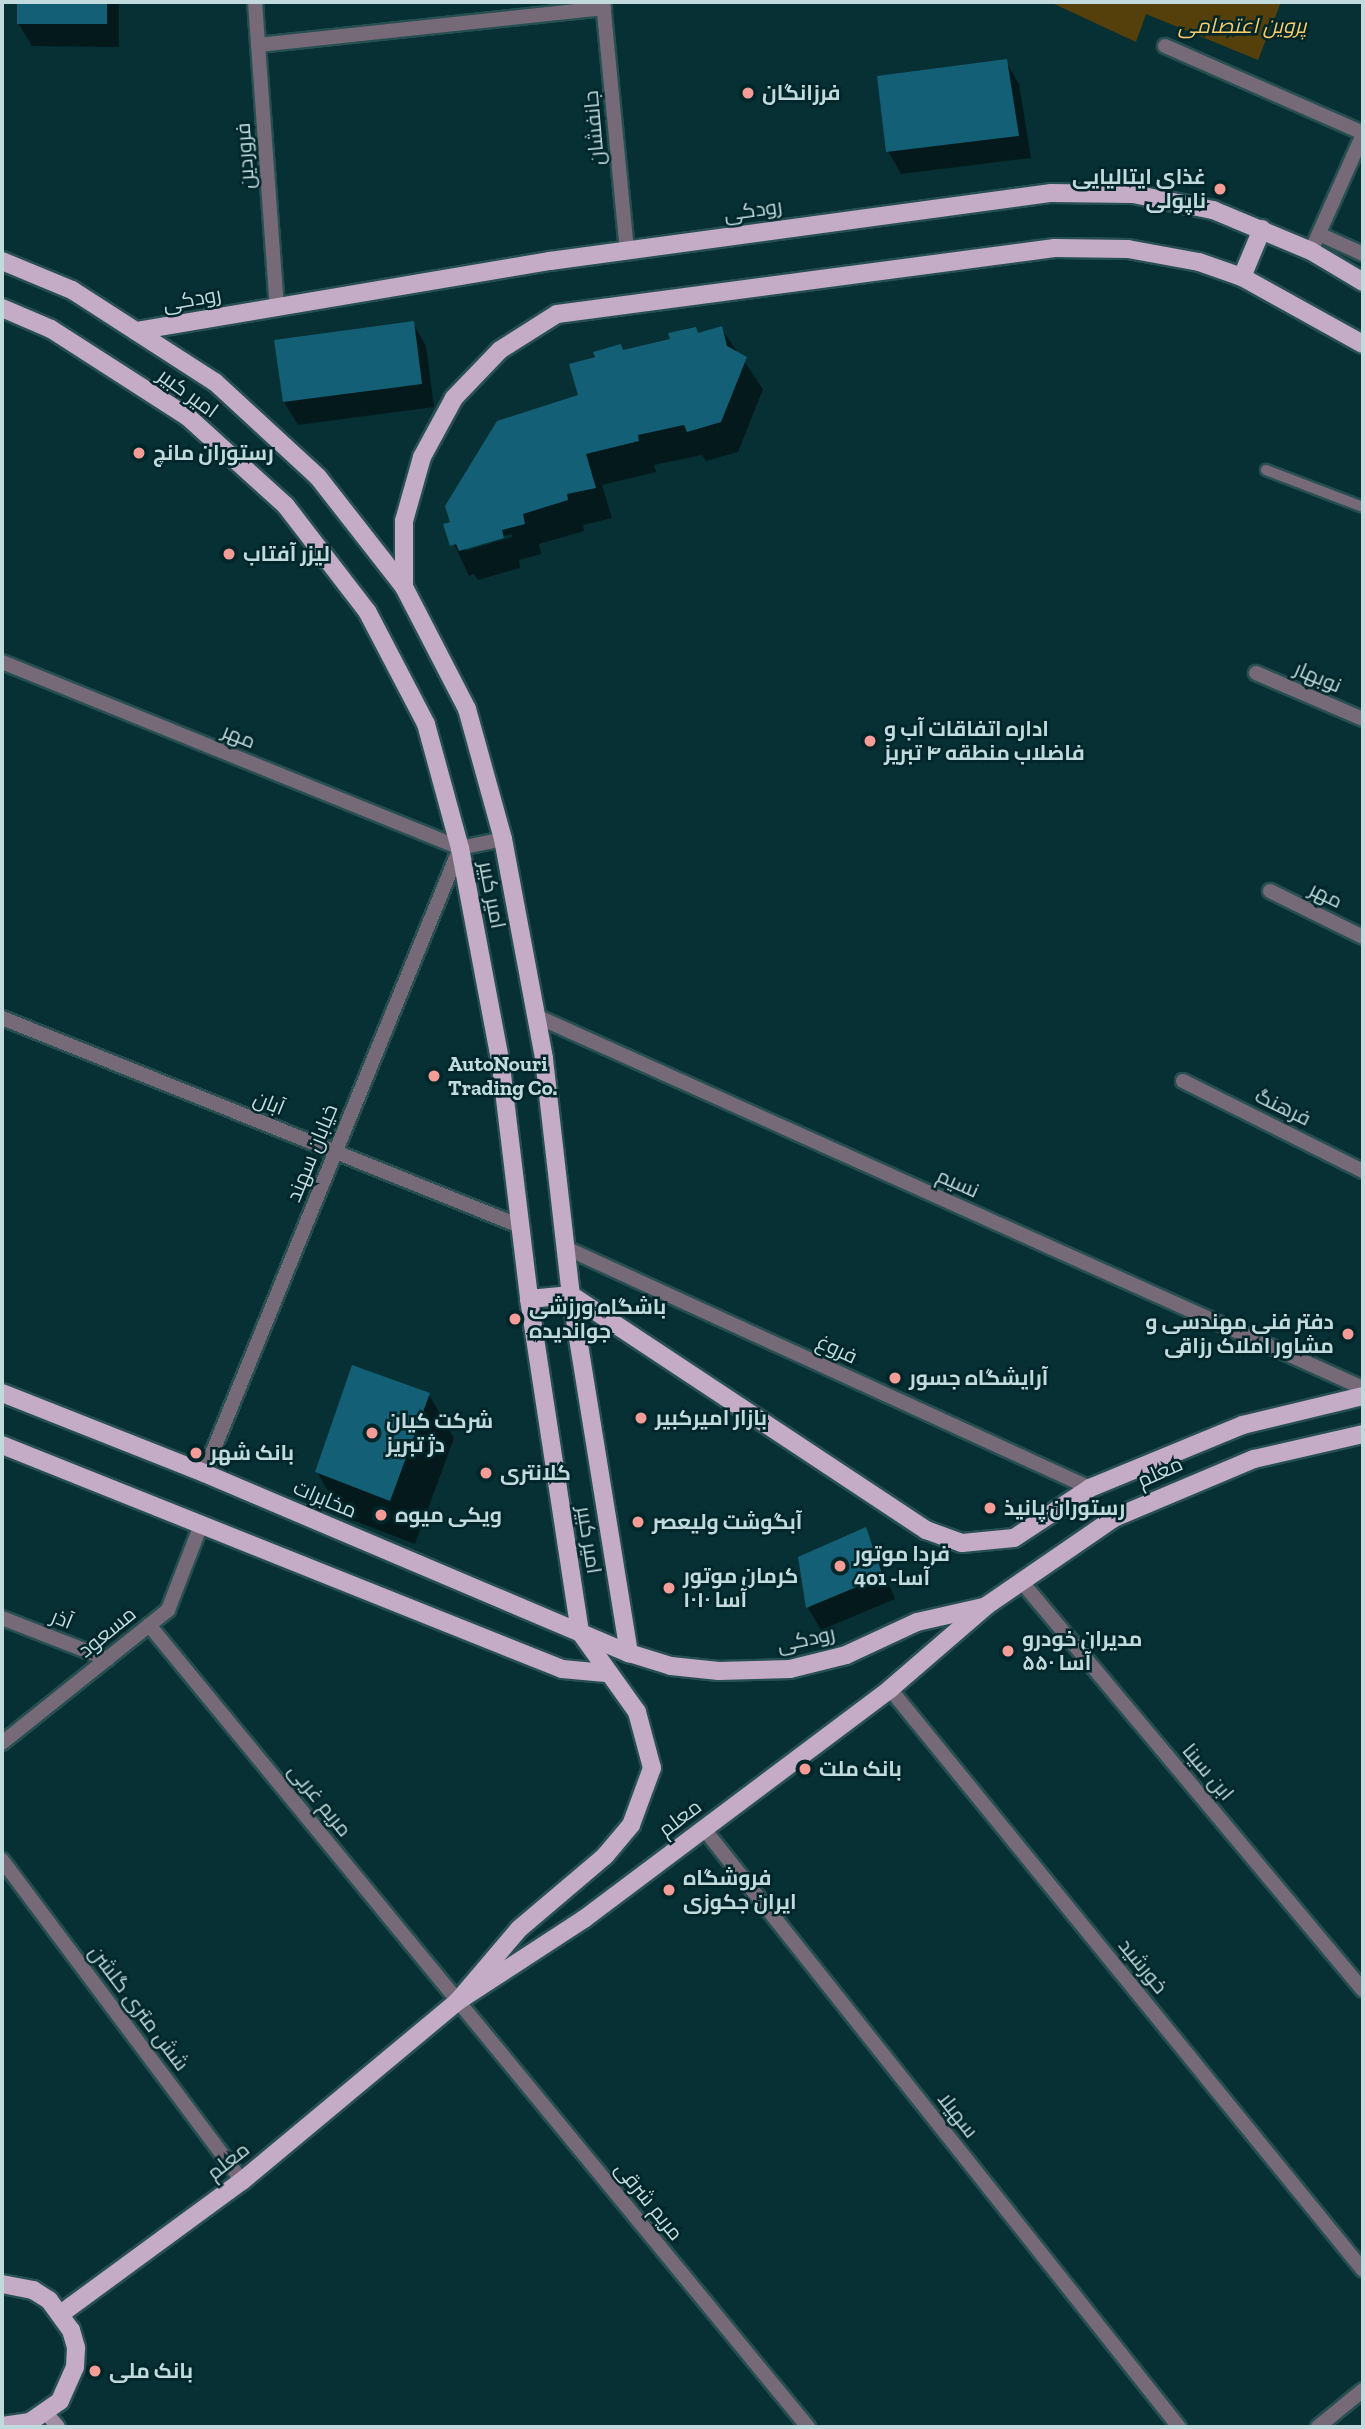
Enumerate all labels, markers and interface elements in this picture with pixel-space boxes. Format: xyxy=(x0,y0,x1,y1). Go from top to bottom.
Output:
park label: پروین اعتصامى xyxy=(1178,13,1306,39)
place label: فرزانگان xyxy=(762,80,840,106)
marker: فرزانگان xyxy=(740,85,756,101)
street label: جانفشان xyxy=(578,89,610,167)
street label: فروردین xyxy=(230,122,260,190)
place label: غذای ایتالیایی ناپولی xyxy=(1072,164,1206,214)
marker: غذای ایتالیایی ناپولی xyxy=(1212,181,1228,197)
street label: رودکى xyxy=(722,193,784,227)
street label: رودکى xyxy=(161,281,223,317)
street label: امیر کبیر xyxy=(153,363,223,423)
place label: رستوران مانچ xyxy=(153,440,274,466)
marker: رستوران مانچ xyxy=(131,445,147,461)
place label: لیزر آفتاب xyxy=(243,541,330,567)
marker: لیزر آفتاب xyxy=(221,546,237,562)
street label: نوبهار xyxy=(1291,656,1345,698)
place label: اداره اتفاقات آب و فاضلاب منطقه ۴ تبریز xyxy=(884,716,1085,766)
street label: مهر xyxy=(219,718,259,754)
marker: اداره اتفاقات آب و فاضلاب منطقه ۴ تبریز xyxy=(862,733,878,749)
street label: امیر کبیر xyxy=(473,859,511,931)
street label: مهر xyxy=(1305,876,1347,914)
place label: AutoNouri Trading Co. xyxy=(448,1051,557,1101)
marker: AutoNouri Trading Co. xyxy=(426,1068,442,1084)
street label: فرهنگ xyxy=(1251,1083,1315,1131)
street label: آبان xyxy=(250,1085,288,1121)
street label: خیابان سهند xyxy=(281,1100,343,1206)
street label: نسیم xyxy=(933,1163,983,1203)
place label: باشگاه ورزشی جواندیده xyxy=(529,1294,666,1344)
place label: دفتر فنی مهندسی و مشاور املاک رزاقی xyxy=(1145,1309,1334,1359)
marker: باشگاه ورزشی جواندیده xyxy=(507,1311,523,1327)
marker: دفتر فنی مهندسی و مشاور املاک رزاقی xyxy=(1340,1326,1356,1342)
street label: فروغ xyxy=(813,1329,861,1369)
place label: آرایشگاه جسور xyxy=(909,1365,1048,1391)
marker: آرایشگاه جسور xyxy=(887,1370,903,1386)
place label: بازار امیرکبیر xyxy=(655,1405,767,1431)
place label: شرکت کیان دژ تبریز xyxy=(386,1408,493,1458)
marker: بازار امیرکبیر xyxy=(633,1410,649,1426)
marker: شرکت کیان دژ تبریز xyxy=(364,1425,380,1441)
place label: بانک شهر xyxy=(210,1440,294,1466)
marker: بانک شهر xyxy=(188,1445,204,1461)
street label: معلم xyxy=(1133,1451,1187,1493)
place label: کلانتری xyxy=(500,1460,571,1486)
marker: کلانتری xyxy=(478,1465,494,1481)
street label: مخابرات xyxy=(289,1474,361,1524)
place label: رستوران پانیذ xyxy=(1004,1495,1125,1521)
marker: رستوران پانیذ xyxy=(982,1500,998,1516)
place label: ویکی میوه xyxy=(395,1502,502,1528)
street label: امیر کبیر xyxy=(571,1504,607,1576)
marker: ویکی میوه xyxy=(373,1507,389,1523)
place label: آبگوشت ولیعصر xyxy=(652,1509,802,1535)
marker: آبگوشت ولیعصر xyxy=(630,1514,646,1530)
place label: فردا موتور 401 -آسا xyxy=(854,1541,950,1591)
marker: فردا موتور 401 -آسا xyxy=(832,1558,848,1574)
place label: کرمان موتور ۱۰۱۰ آسا xyxy=(683,1563,798,1613)
marker: کرمان موتور ۱۰۱۰ آسا xyxy=(661,1580,677,1596)
street label: مسعود xyxy=(73,1601,141,1663)
street label: آذر xyxy=(47,1603,77,1635)
street label: رودکی xyxy=(775,1621,837,1657)
place label: مدیران خودرو ۵۵۰ آسا xyxy=(1022,1626,1142,1676)
marker: مدیران خودرو ۵۵۰ آسا xyxy=(1000,1643,1016,1659)
street label: ابن سینا xyxy=(1177,1738,1239,1806)
place label: بانک ملت xyxy=(819,1756,902,1782)
street label: مریم غربی xyxy=(283,1758,357,1842)
marker: بانک ملت xyxy=(797,1761,813,1777)
street label: معلم xyxy=(654,1794,706,1842)
place label: فروشگاه ایران جکوزی xyxy=(683,1865,797,1915)
marker: فروشگاه ایران جکوزی xyxy=(661,1882,677,1898)
street label: خورشید xyxy=(1113,1933,1173,1999)
street label: شش متری گلشن xyxy=(84,1940,194,2076)
street label: سهیلا xyxy=(932,2087,984,2143)
street label: معلم xyxy=(202,2137,254,2185)
street label: مریم شرقی xyxy=(609,2156,689,2246)
place label: بانک ملی xyxy=(109,2358,193,2384)
marker: بانک ملی xyxy=(87,2363,103,2379)

